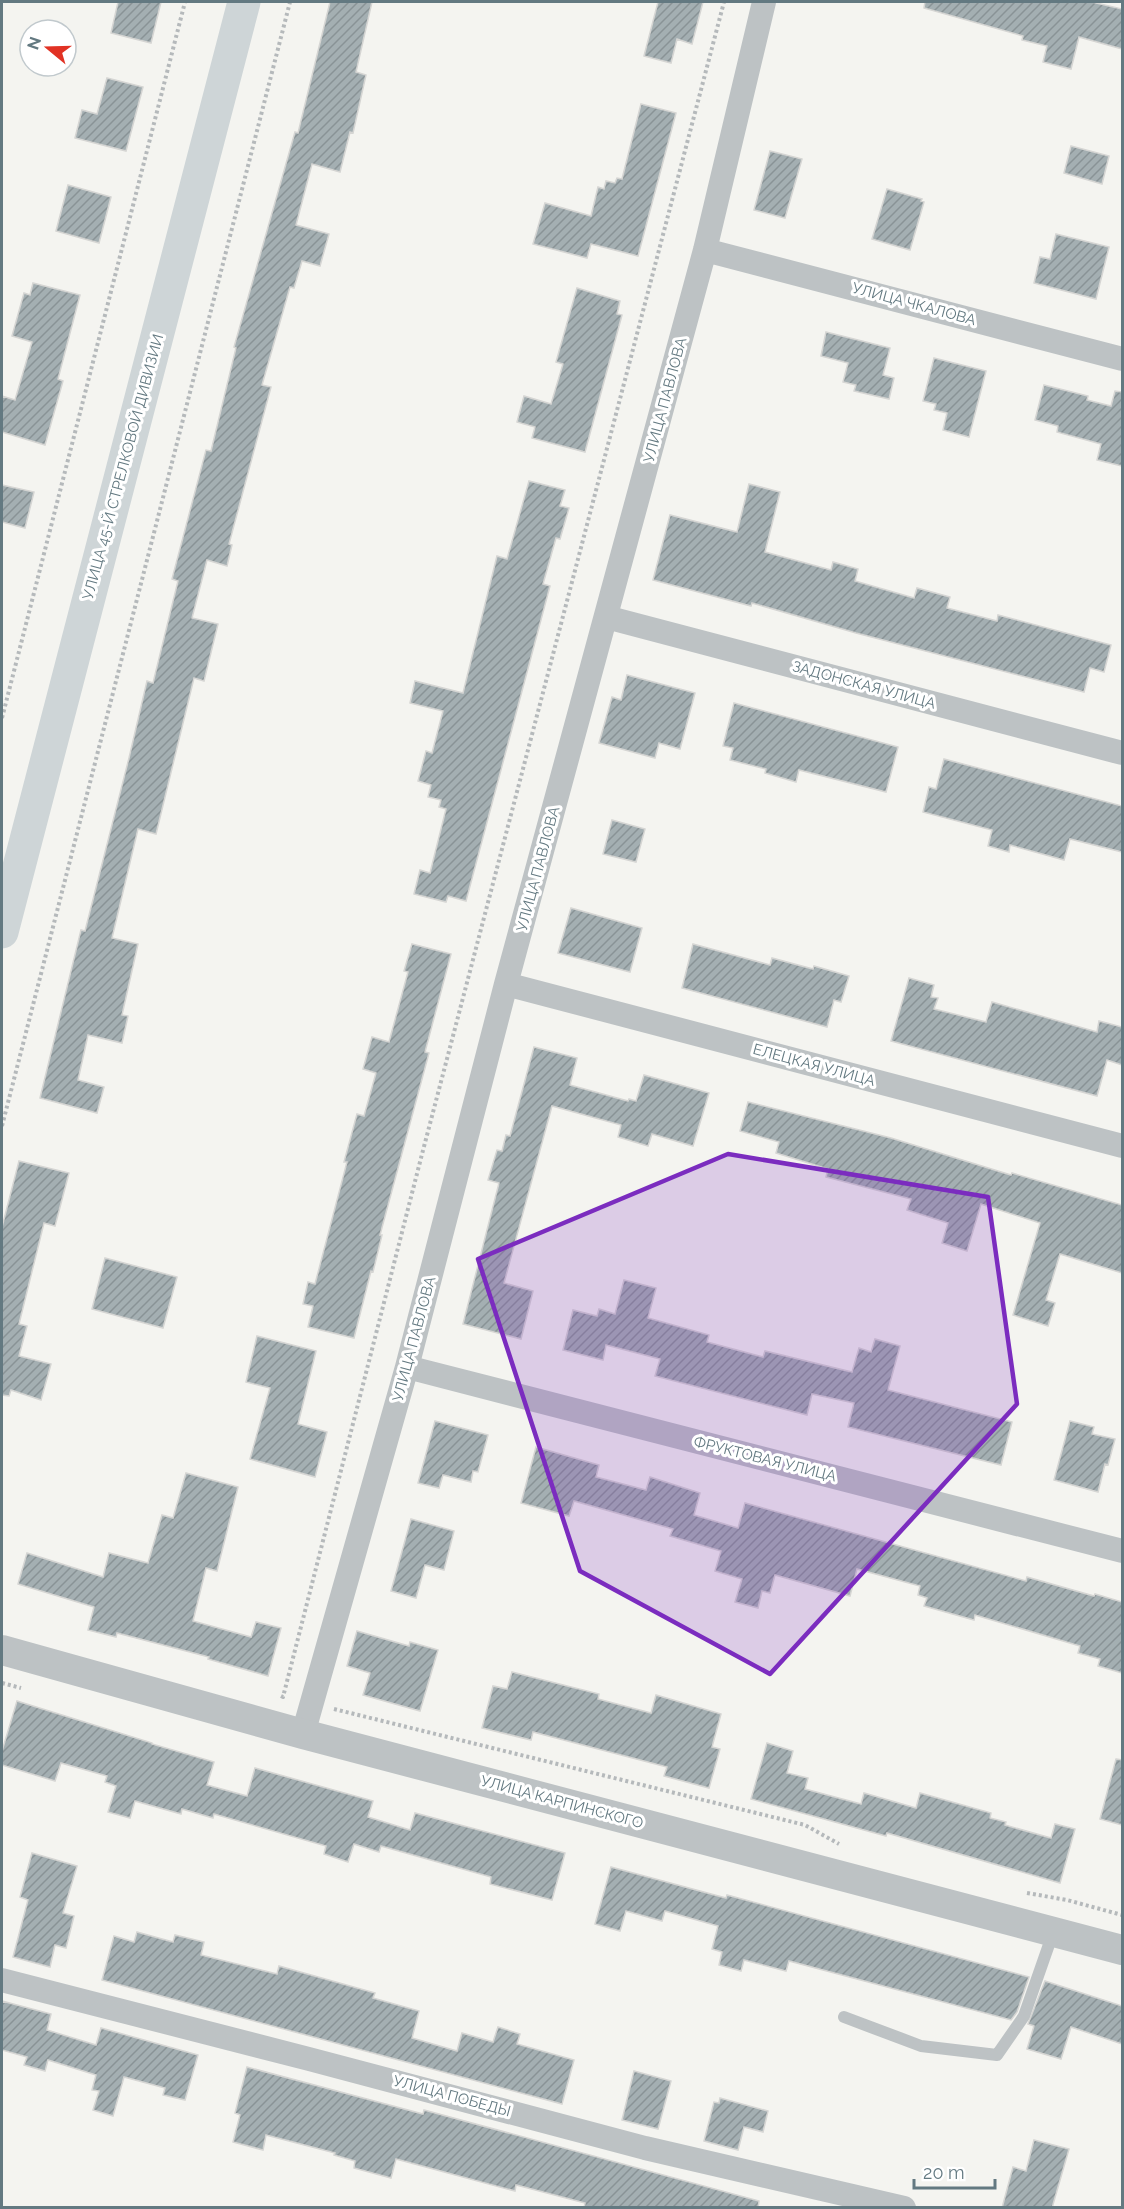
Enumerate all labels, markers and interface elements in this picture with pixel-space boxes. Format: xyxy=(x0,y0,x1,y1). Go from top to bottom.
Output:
north arrow xyxy=(18,18,78,78)
text: N xyxy=(23,34,45,52)
street label: УЛИЦА ЧКАЛОВА xyxy=(850,279,978,329)
street label: УЛИЦА 45-Й СТРЕЛКОВОЙ ДИВИЗИИ xyxy=(79,332,167,602)
street label: УЛИЦА ПАВЛОВА xyxy=(640,335,690,465)
street label: ЗАДОНСКАЯ УЛИЦА xyxy=(790,657,938,713)
street label: УЛИЦА ПАВЛОВА xyxy=(513,804,563,934)
street label: ЕЛЕЦКАЯ УЛИЦА xyxy=(751,1040,877,1090)
street label: УЛИЦА ПАВЛОВА xyxy=(389,1274,439,1404)
street label: ФРУКТОВАЯ УЛИЦА xyxy=(692,1433,838,1485)
street label: УЛИЦА КАРПИНСКОГО xyxy=(479,1772,645,1832)
street label: УЛИЦА ПОБЕДЫ xyxy=(391,2072,513,2120)
scale bar xyxy=(914,2152,995,2190)
text: 20 m xyxy=(923,2162,965,2183)

